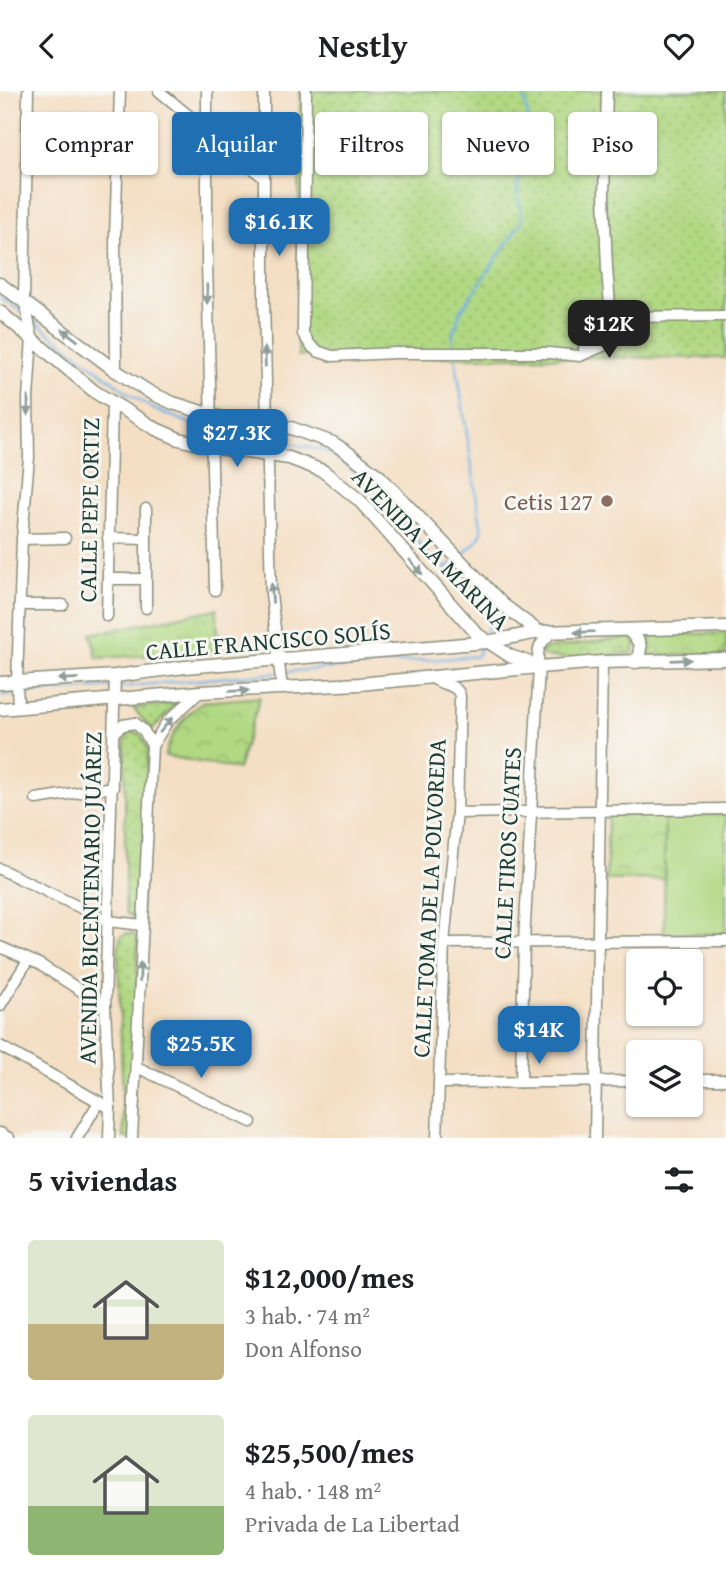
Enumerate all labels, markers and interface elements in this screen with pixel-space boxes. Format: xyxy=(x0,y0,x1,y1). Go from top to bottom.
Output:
text: Nestly xyxy=(318,22,408,69)
icon: back xyxy=(28,27,66,65)
icon: heart xyxy=(660,27,698,65)
chip: Comprar xyxy=(21,112,158,175)
chip: Alquilar xyxy=(172,112,301,175)
chip: Filtros xyxy=(315,112,428,175)
chip: Nuevo xyxy=(442,112,554,175)
chip: Piso xyxy=(568,112,657,175)
pin: $16.1K xyxy=(222,199,336,258)
text: $16.1K xyxy=(245,204,313,237)
one-way arrow xyxy=(202,284,213,306)
pin: $12K xyxy=(568,301,650,360)
text: $12K xyxy=(584,306,634,339)
one-way arrow xyxy=(61,328,79,342)
one-way arrow xyxy=(259,345,271,367)
one-way arrow xyxy=(22,395,34,417)
pin: $27.3K xyxy=(180,409,294,469)
text: $27.3K xyxy=(203,415,271,448)
street label: CALLE PEPE ORTIZ xyxy=(70,417,108,603)
street label: AVENIDA LA MARINA xyxy=(344,460,518,639)
place label: Cetis 127 xyxy=(504,484,593,519)
marker: Cetis 127 xyxy=(599,493,615,509)
one-way arrow xyxy=(408,558,423,575)
one-way arrow xyxy=(266,582,277,604)
street label: CALLE FRANCISCO SOLÍS xyxy=(144,613,392,669)
one-way arrow xyxy=(573,626,595,637)
one-way arrow xyxy=(670,655,692,666)
one-way arrow xyxy=(57,674,79,685)
one-way arrow xyxy=(228,685,250,696)
one-way arrow xyxy=(158,716,173,733)
street label: AVENIDA BICENTENARIO JUÁREZ xyxy=(70,731,110,1065)
street label: CALLE TOMA DE LA POLVOREDA xyxy=(403,737,455,1059)
street label: CALLE TIROS CUATES xyxy=(484,746,530,960)
map controls xyxy=(626,949,703,1117)
button: locate xyxy=(626,949,703,1026)
one-way arrow xyxy=(135,961,146,983)
pin: $14K xyxy=(498,1007,580,1066)
text: $14K xyxy=(514,1012,564,1045)
pin: $25.5K xyxy=(144,1021,258,1080)
text: $25.5K xyxy=(167,1026,235,1059)
button: layers xyxy=(626,1040,703,1117)
text: 5 viviendas xyxy=(28,1158,177,1202)
icon: filters xyxy=(660,1161,698,1199)
text: $12,000/mes xyxy=(245,1255,414,1299)
icon: home xyxy=(84,1268,168,1352)
text: 3 hab. · 74 m² xyxy=(245,1299,370,1332)
text: Don Alfonso xyxy=(245,1332,362,1365)
text: $25,500/mes xyxy=(245,1430,414,1474)
icon: home xyxy=(84,1443,168,1527)
text: 4 hab. · 148 m² xyxy=(245,1474,381,1507)
text: Privada de La Libertad xyxy=(245,1507,460,1540)

